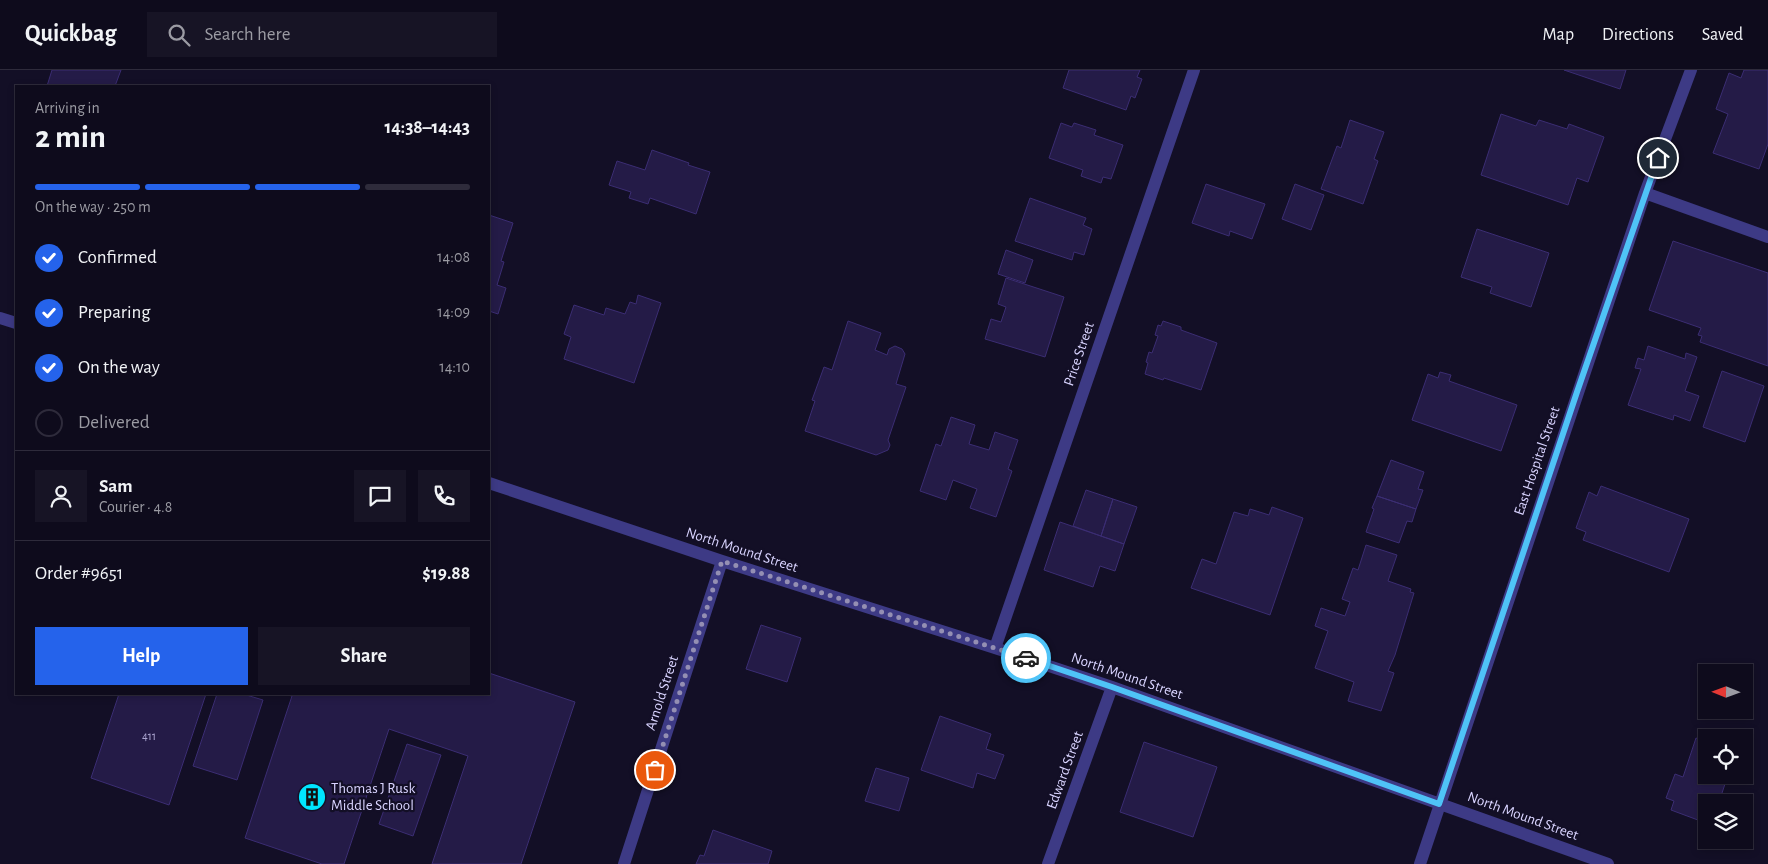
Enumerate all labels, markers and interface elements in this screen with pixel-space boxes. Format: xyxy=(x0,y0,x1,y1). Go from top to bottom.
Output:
search box xyxy=(147,12,497,57)
icon: search xyxy=(165,21,193,49)
text: Quickbag xyxy=(25,22,117,46)
text: Search here xyxy=(205,25,290,44)
text: Map xyxy=(1543,26,1574,44)
text: Directions xyxy=(1602,26,1674,44)
text: Saved xyxy=(1702,26,1743,44)
text: Arriving in xyxy=(35,100,100,116)
text: 14:38–14:43 xyxy=(384,118,470,137)
text: 2 min xyxy=(35,121,106,153)
pin xyxy=(1637,137,1679,179)
icon: home xyxy=(1644,144,1672,172)
text: On the way · 250 m xyxy=(35,199,151,215)
icon: check xyxy=(35,244,63,272)
text: Confirmed xyxy=(78,248,157,267)
text: 14:08 xyxy=(437,249,470,265)
icon: check xyxy=(35,299,63,327)
text: Preparing xyxy=(78,303,151,322)
text: 14:09 xyxy=(437,304,470,320)
street label: Price Street xyxy=(1061,320,1097,388)
icon: check xyxy=(35,354,63,382)
text: On the way xyxy=(78,358,160,377)
text: 14:10 xyxy=(439,359,470,375)
street label: East Hospital Street xyxy=(1511,404,1563,517)
text: Delivered xyxy=(78,413,150,432)
button: person xyxy=(35,470,87,522)
button: chat xyxy=(354,470,406,522)
button: phone xyxy=(418,470,470,522)
text: Sam xyxy=(99,477,133,496)
text: Courier · 4.8 xyxy=(99,499,172,515)
street label: North Mound Street xyxy=(684,525,800,575)
text: Order #9651 xyxy=(35,564,123,583)
text: $19.88 xyxy=(422,564,470,583)
button: Help xyxy=(35,627,248,685)
button: Share xyxy=(258,627,470,685)
courier xyxy=(1001,633,1051,683)
icon: car xyxy=(1012,644,1040,672)
street label: North Mound Street xyxy=(1069,650,1185,702)
street label: Arnold Street xyxy=(643,654,681,732)
north arrow xyxy=(1698,664,1752,719)
map controls xyxy=(1698,664,1753,849)
street label: Edward Street xyxy=(1044,729,1086,811)
button: locate xyxy=(1698,729,1753,784)
house number: 411 xyxy=(142,730,156,742)
pin xyxy=(634,749,676,791)
icon: bag xyxy=(641,756,669,784)
place label: Thomas J Rusk Middle School xyxy=(331,781,416,813)
building icon: Thomas J Rusk Middle School xyxy=(297,782,327,812)
street label: North Mound Street xyxy=(1466,789,1581,843)
button: layers xyxy=(1698,794,1753,849)

